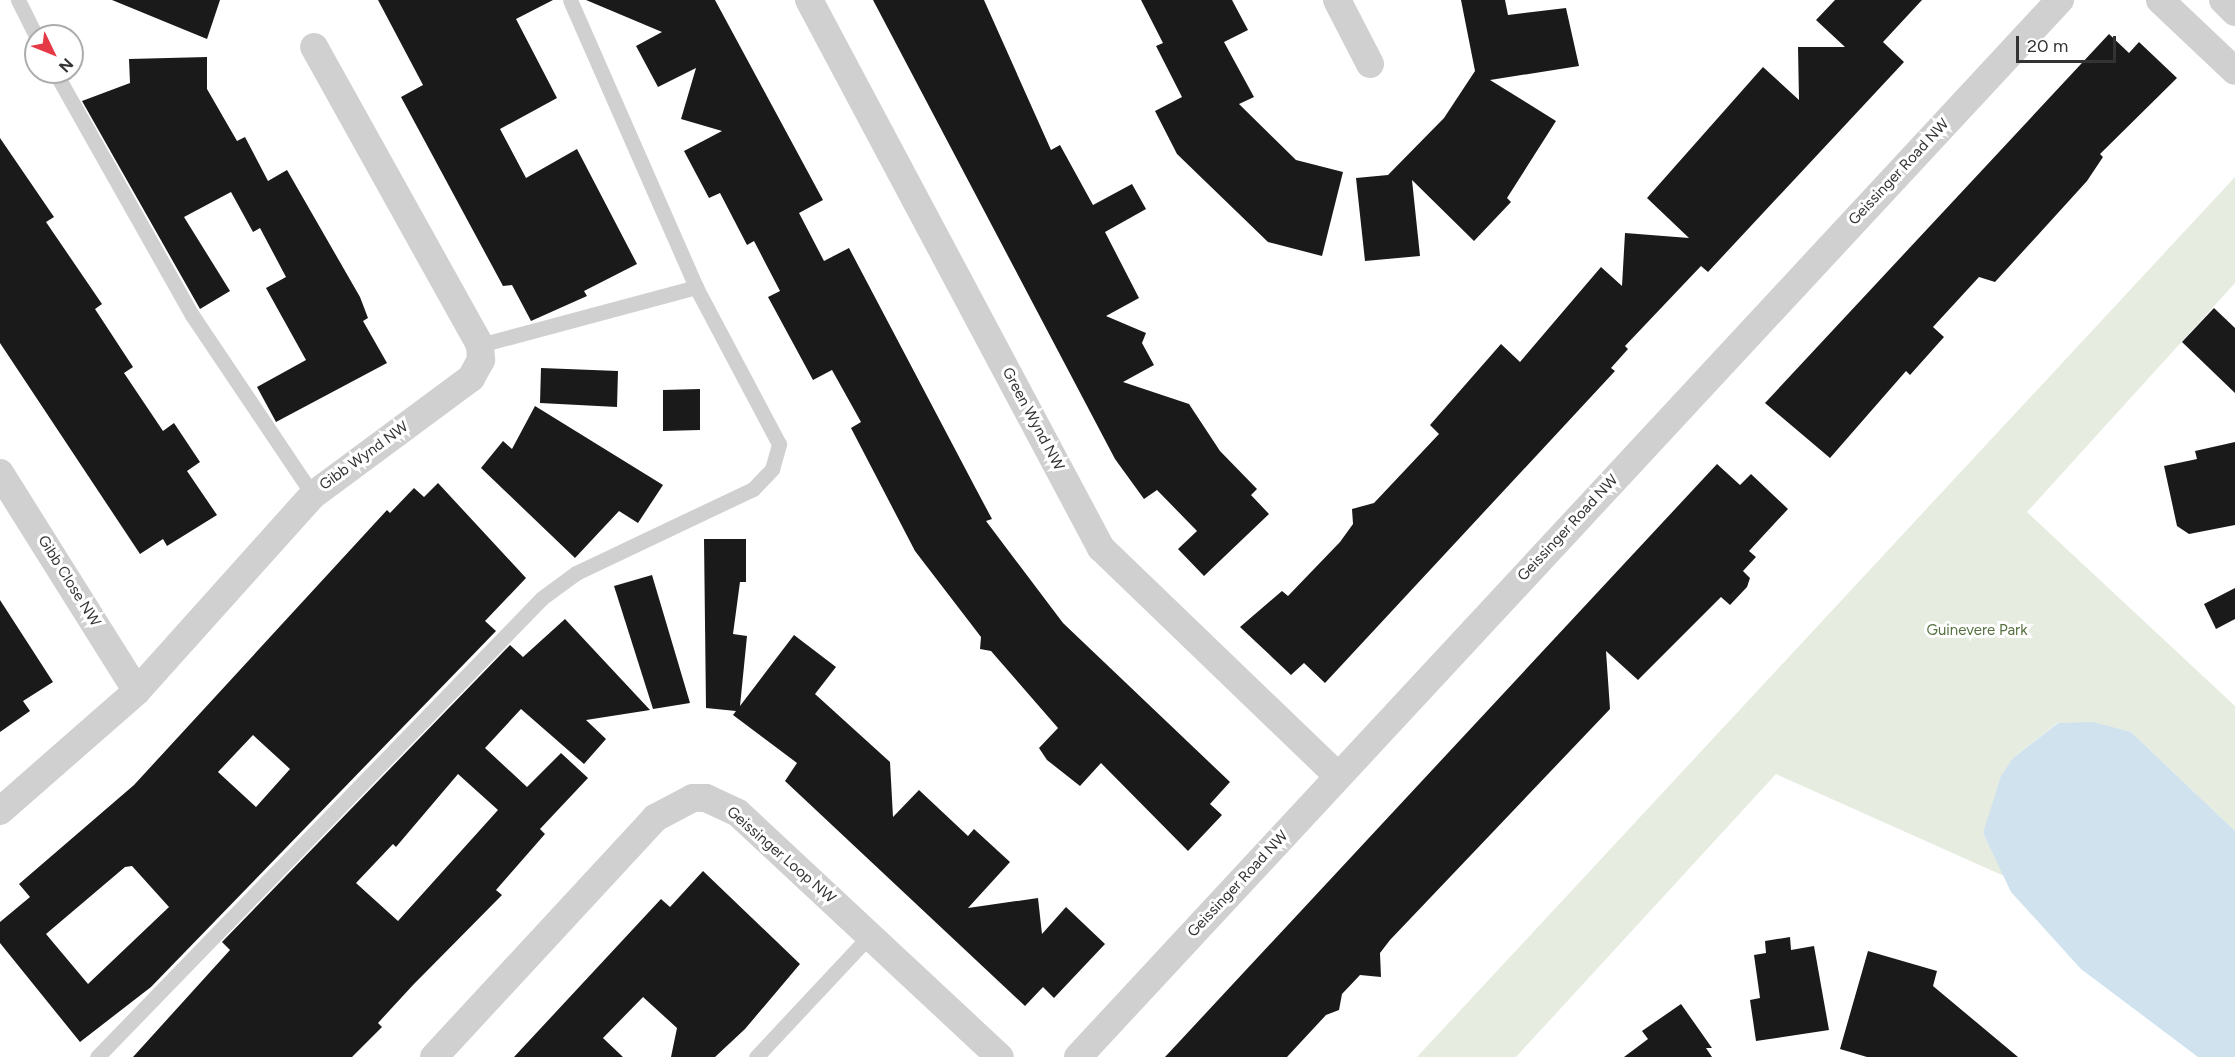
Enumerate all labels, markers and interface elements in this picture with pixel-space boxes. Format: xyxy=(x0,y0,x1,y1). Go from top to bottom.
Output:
north arrow xyxy=(24,24,84,84)
scale bar xyxy=(2019,24,2120,62)
text: 20 m xyxy=(2027,35,2068,57)
text: N xyxy=(55,54,77,76)
street label: Geissinger Road NW xyxy=(1845,115,1953,229)
street label: Green Wynd NW xyxy=(998,364,1068,474)
street label: Gibb Wynd NW xyxy=(316,418,412,494)
street label: Geissinger Road NW xyxy=(1514,471,1622,585)
street label: Gibb Close NW xyxy=(34,532,104,630)
park label: Guinevere Park xyxy=(1927,622,2027,640)
street label: Geissinger Loop NW xyxy=(723,803,839,907)
street label: Geissinger Road NW xyxy=(1184,827,1292,941)

